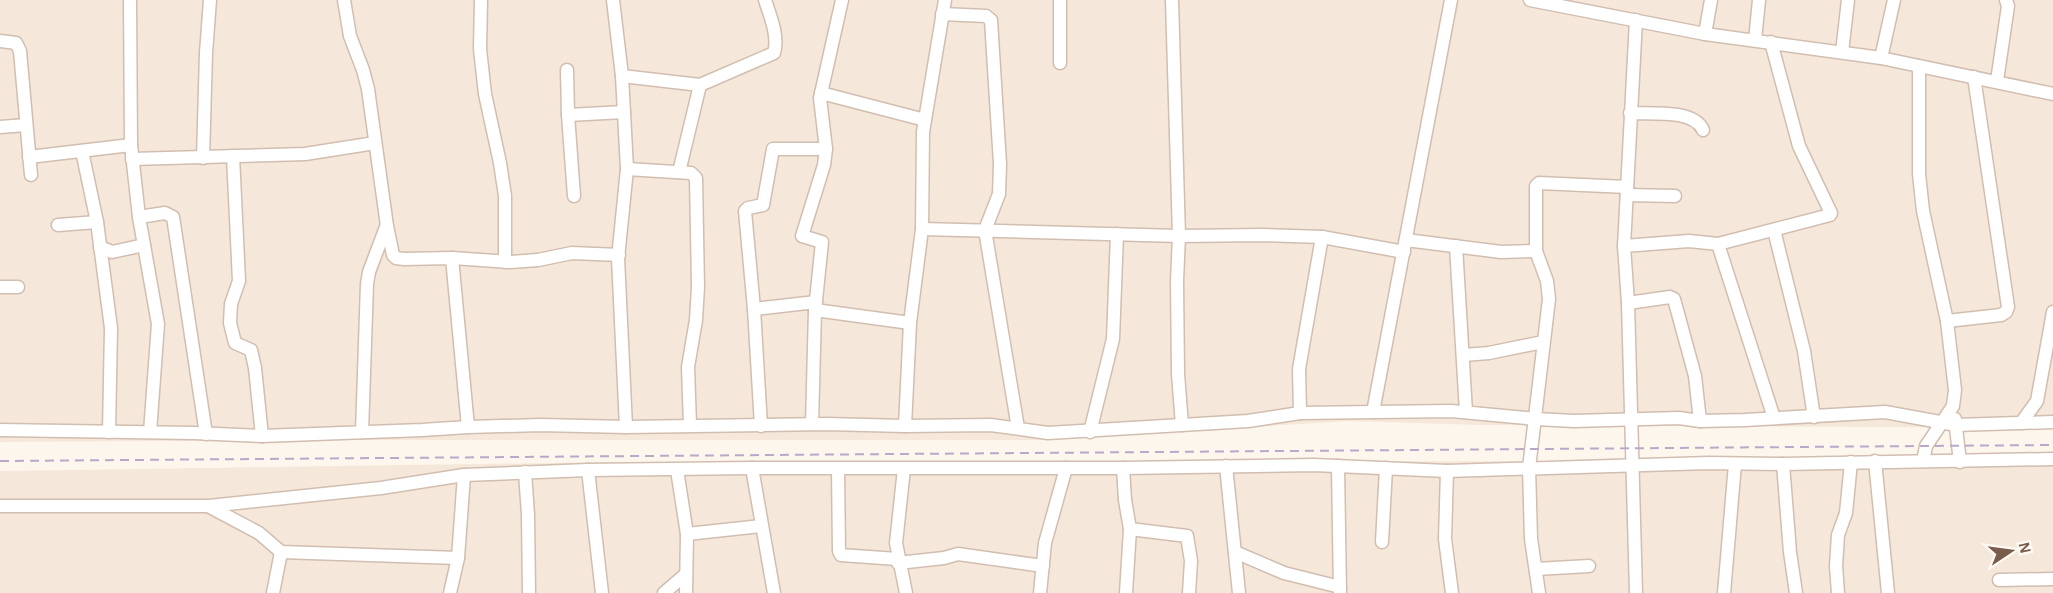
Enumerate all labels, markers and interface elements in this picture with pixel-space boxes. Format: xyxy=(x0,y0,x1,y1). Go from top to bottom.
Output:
north arrow xyxy=(1981,521,2041,581)
text: N xyxy=(2016,541,2034,555)

